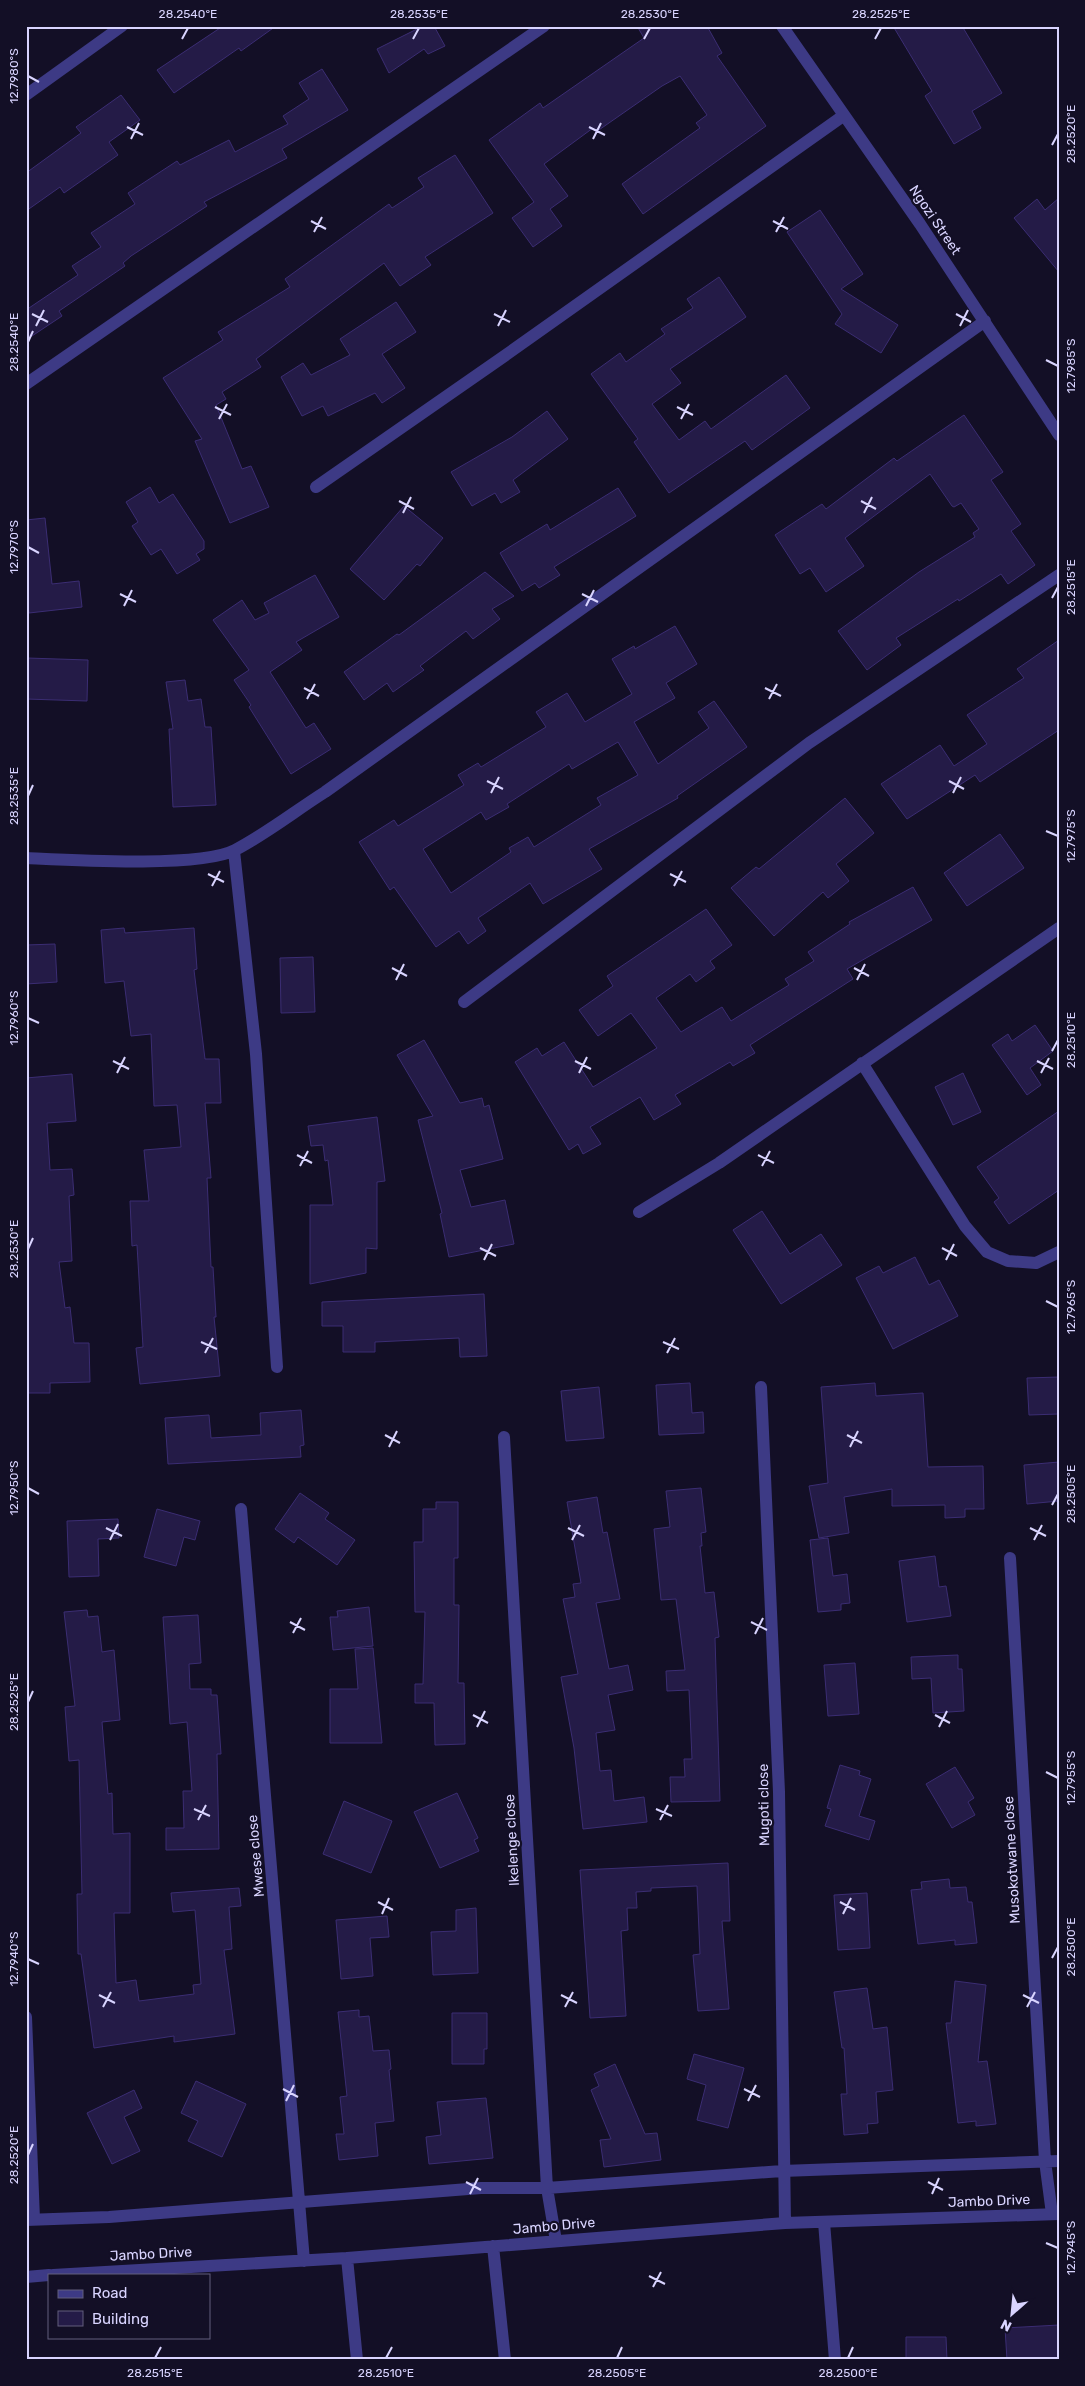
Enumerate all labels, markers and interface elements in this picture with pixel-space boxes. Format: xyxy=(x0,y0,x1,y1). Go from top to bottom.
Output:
text: 28.2540°E xyxy=(159,7,217,21)
text: 28.2535°E xyxy=(390,7,448,21)
text: 28.2530°E xyxy=(621,7,679,21)
text: 28.2525°E xyxy=(852,7,910,21)
text: 12.7980°S xyxy=(7,48,21,104)
text: 28.2520°E xyxy=(1064,105,1078,163)
street label: Ngozi Street xyxy=(905,182,965,259)
text: 28.2540°E xyxy=(7,313,21,371)
text: 12.7985°S xyxy=(1064,339,1078,394)
text: 12.7970°S xyxy=(7,520,21,574)
text: 28.2515°E xyxy=(1064,559,1078,615)
text: 28.2535°E xyxy=(7,767,21,825)
text: 12.7975°S xyxy=(1064,809,1078,863)
text: 12.7960°S xyxy=(7,991,21,1045)
text: 28.2510°E xyxy=(1064,1012,1078,1068)
text: 28.2530°E xyxy=(7,1220,21,1278)
text: 12.7965°S xyxy=(1064,1280,1078,1334)
text: 12.7950°S xyxy=(7,1461,21,1515)
text: 28.2505°E xyxy=(1064,1465,1078,1523)
text: 28.2525°E xyxy=(7,1673,21,1731)
text: 12.7955°S xyxy=(1064,1751,1078,1805)
street label: Mugoti close xyxy=(755,1764,773,1846)
street label: Ikelenge close xyxy=(501,1793,523,1886)
street label: Musokotwane close xyxy=(1000,1796,1024,1924)
street label: Mwese close xyxy=(244,1814,268,1898)
text: 28.2500°E xyxy=(1064,1918,1078,1976)
text: 12.7940°S xyxy=(7,1931,21,1987)
text: 28.2520°E xyxy=(7,2126,21,2184)
street label: Jambo Drive xyxy=(947,2191,1031,2211)
street label: Jambo Drive xyxy=(512,2214,596,2238)
text: 12.7945°S xyxy=(1064,2221,1078,2275)
street label: Jambo Drive xyxy=(109,2243,193,2265)
legend xyxy=(48,2274,210,2338)
text: Road xyxy=(92,2284,128,2302)
north arrow xyxy=(988,2288,1038,2338)
text: Building xyxy=(92,2310,149,2328)
text: N xyxy=(998,2315,1015,2335)
text: 28.2515°E xyxy=(127,2366,183,2380)
text: 28.2510°E xyxy=(358,2366,414,2380)
text: 28.2505°E xyxy=(588,2366,646,2380)
text: 28.2500°E xyxy=(819,2366,877,2380)

